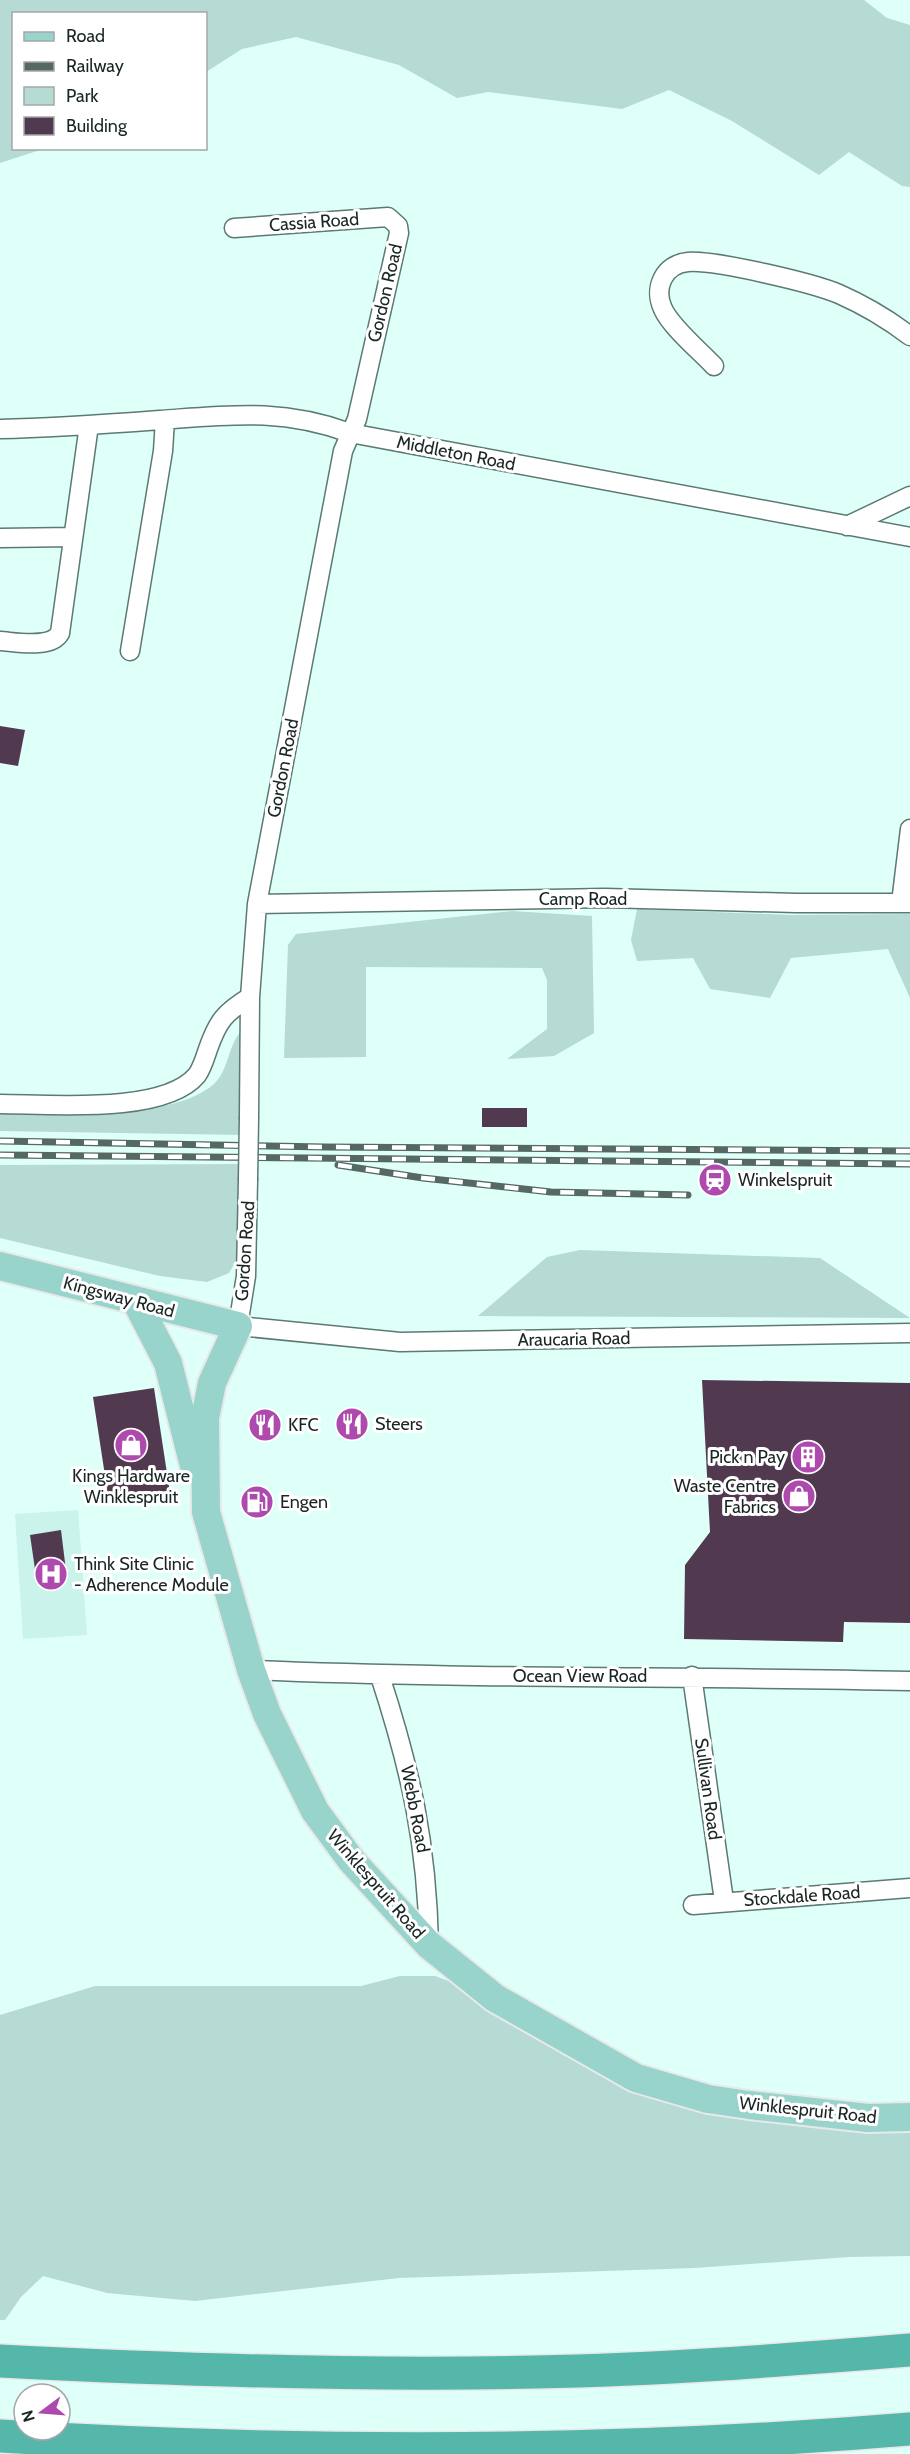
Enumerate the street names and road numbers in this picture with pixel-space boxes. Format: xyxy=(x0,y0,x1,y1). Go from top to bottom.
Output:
street label: Cassia Road xyxy=(268,208,360,236)
street label: Gordon Road xyxy=(363,242,407,344)
street label: Middleton Road xyxy=(395,431,517,475)
street label: Gordon Road xyxy=(263,717,303,819)
street label: Camp Road xyxy=(539,888,627,910)
street label: Gordon Road xyxy=(231,1200,259,1302)
street label: Kingsway Road xyxy=(61,1272,177,1322)
street label: Araucaria Road xyxy=(517,1327,631,1351)
street label: Ocean View Road xyxy=(513,1665,647,1687)
street label: Sullivan Road xyxy=(690,1737,726,1841)
street label: Webb Road xyxy=(396,1763,434,1855)
street label: Winklespruit Road xyxy=(322,1825,430,1943)
street label: Stockdale Road xyxy=(743,1881,861,1911)
street label: Winklespruit Road xyxy=(738,2092,878,2128)

